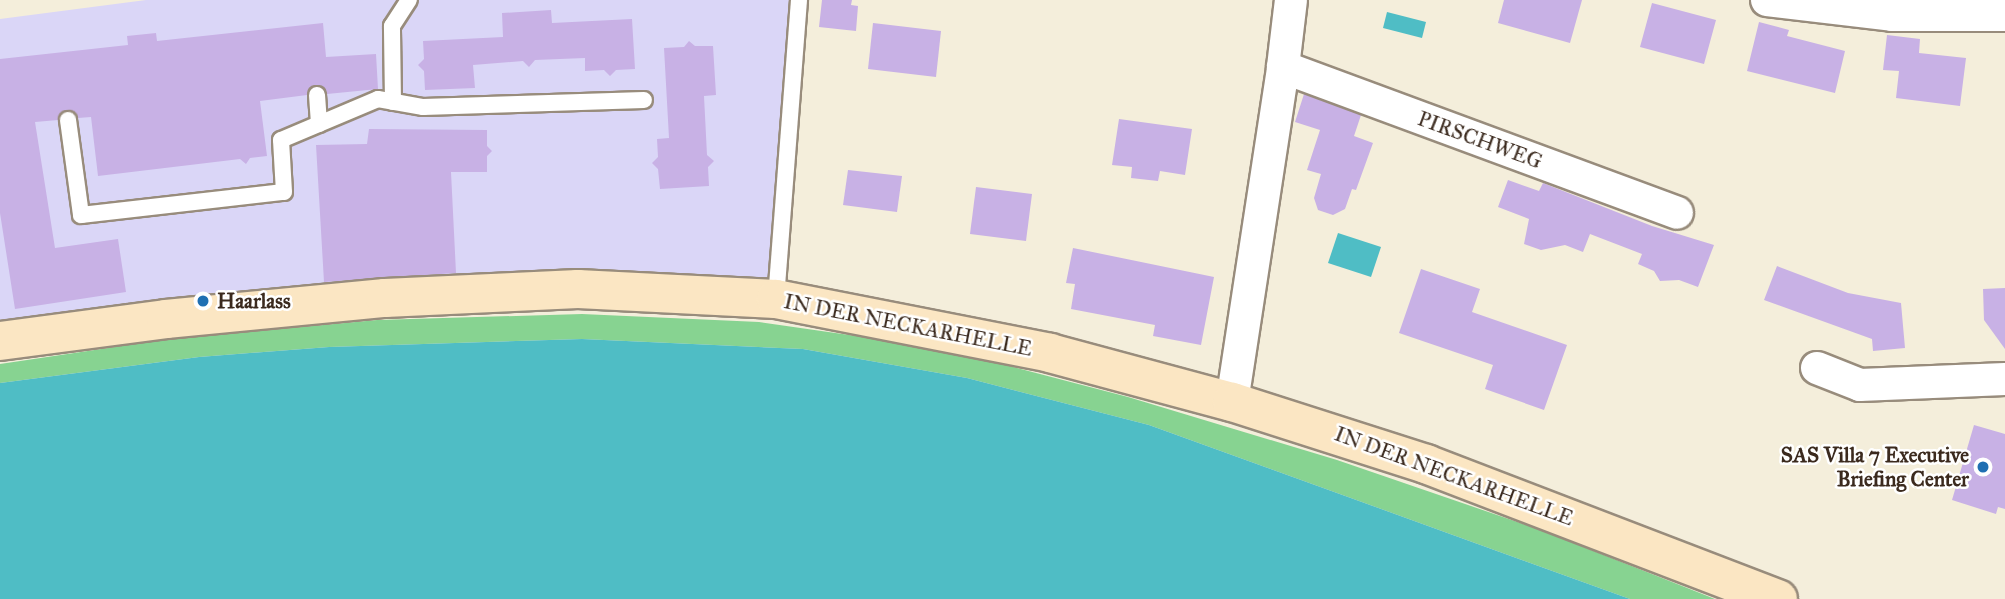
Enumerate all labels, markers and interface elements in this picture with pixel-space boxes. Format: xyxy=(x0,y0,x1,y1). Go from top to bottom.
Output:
street label: PIRSCHWEG xyxy=(1414,106,1546,174)
place label: Haarlass xyxy=(217,288,291,314)
street label: IN DER NECKARHELLE xyxy=(782,289,1034,361)
marker: Haarlass xyxy=(195,293,211,309)
street label: IN DER NECKARHELLE xyxy=(1331,421,1577,531)
place label: SAS Villa 7 Executive Briefing Center xyxy=(1781,442,1969,492)
marker: SAS Villa 7 Executive Briefing Center xyxy=(1975,459,1991,475)

